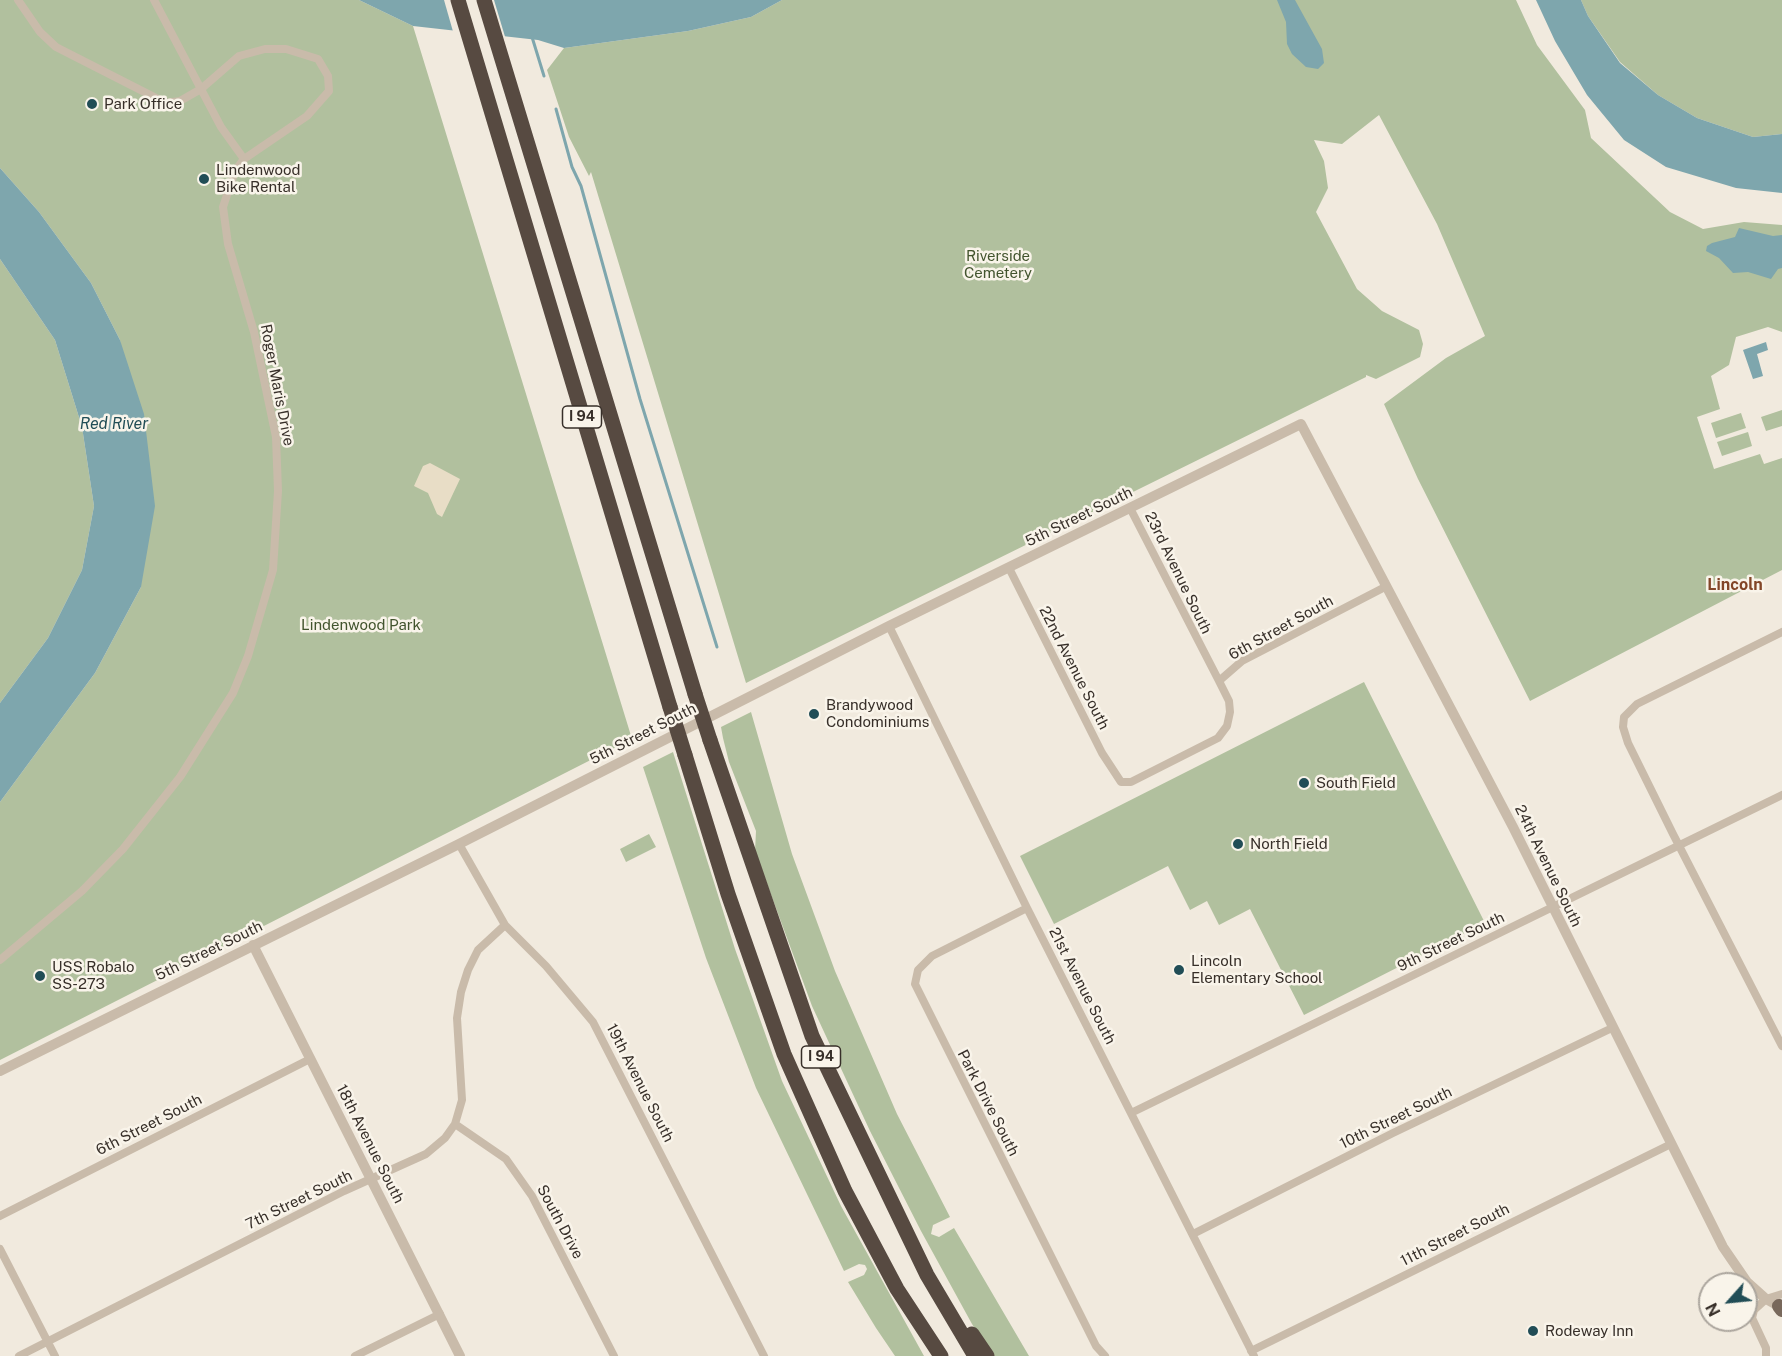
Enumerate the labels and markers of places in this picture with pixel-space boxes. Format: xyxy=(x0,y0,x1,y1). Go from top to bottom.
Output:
place label: Park Office xyxy=(104,95,182,113)
marker: Park Office xyxy=(85,97,99,111)
place label: Lindenwood Bike Rental xyxy=(216,161,300,196)
marker: Lindenwood Bike Rental xyxy=(197,172,211,186)
place label: Brandywood Condominiums xyxy=(826,696,929,731)
marker: Brandywood Condominiums xyxy=(807,707,821,721)
place label: South Field xyxy=(1316,774,1396,792)
marker: South Field xyxy=(1297,776,1311,790)
place label: North Field xyxy=(1250,835,1328,853)
marker: North Field xyxy=(1231,837,1245,851)
place label: Lincoln Elementary School xyxy=(1191,952,1323,987)
place label: USS Robalo SS-273 xyxy=(52,958,135,993)
marker: Lincoln Elementary School xyxy=(1172,963,1186,977)
marker: USS Robalo SS-273 xyxy=(33,969,47,983)
place label: Rodeway Inn xyxy=(1545,1322,1634,1340)
marker: Rodeway Inn xyxy=(1526,1324,1540,1338)

